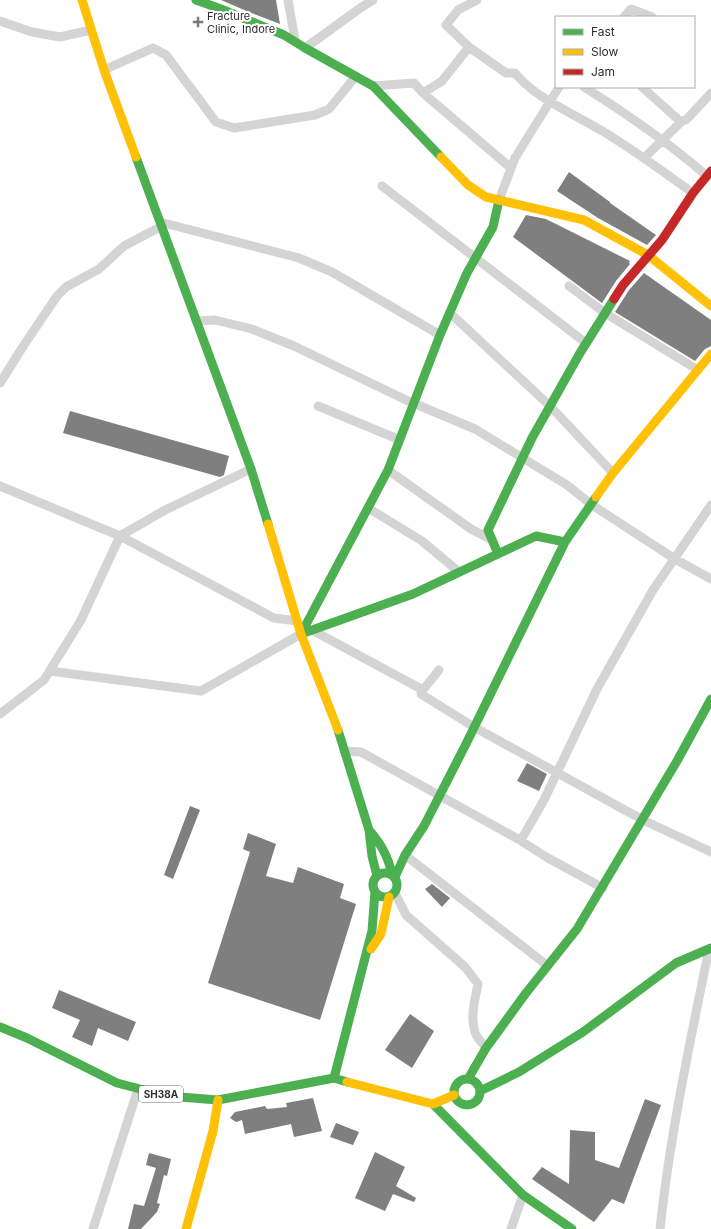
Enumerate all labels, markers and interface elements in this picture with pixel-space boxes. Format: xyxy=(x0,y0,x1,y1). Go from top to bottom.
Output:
place label: Fracture Clinic, Indore xyxy=(207,9,275,36)
marker: Fracture Clinic, Indore xyxy=(192,16,204,28)
legend xyxy=(555,16,695,88)
text: Fast xyxy=(591,24,615,39)
text: Slow xyxy=(591,44,619,59)
text: Jam xyxy=(591,64,615,79)
road number: SH38A xyxy=(139,1086,183,1102)

